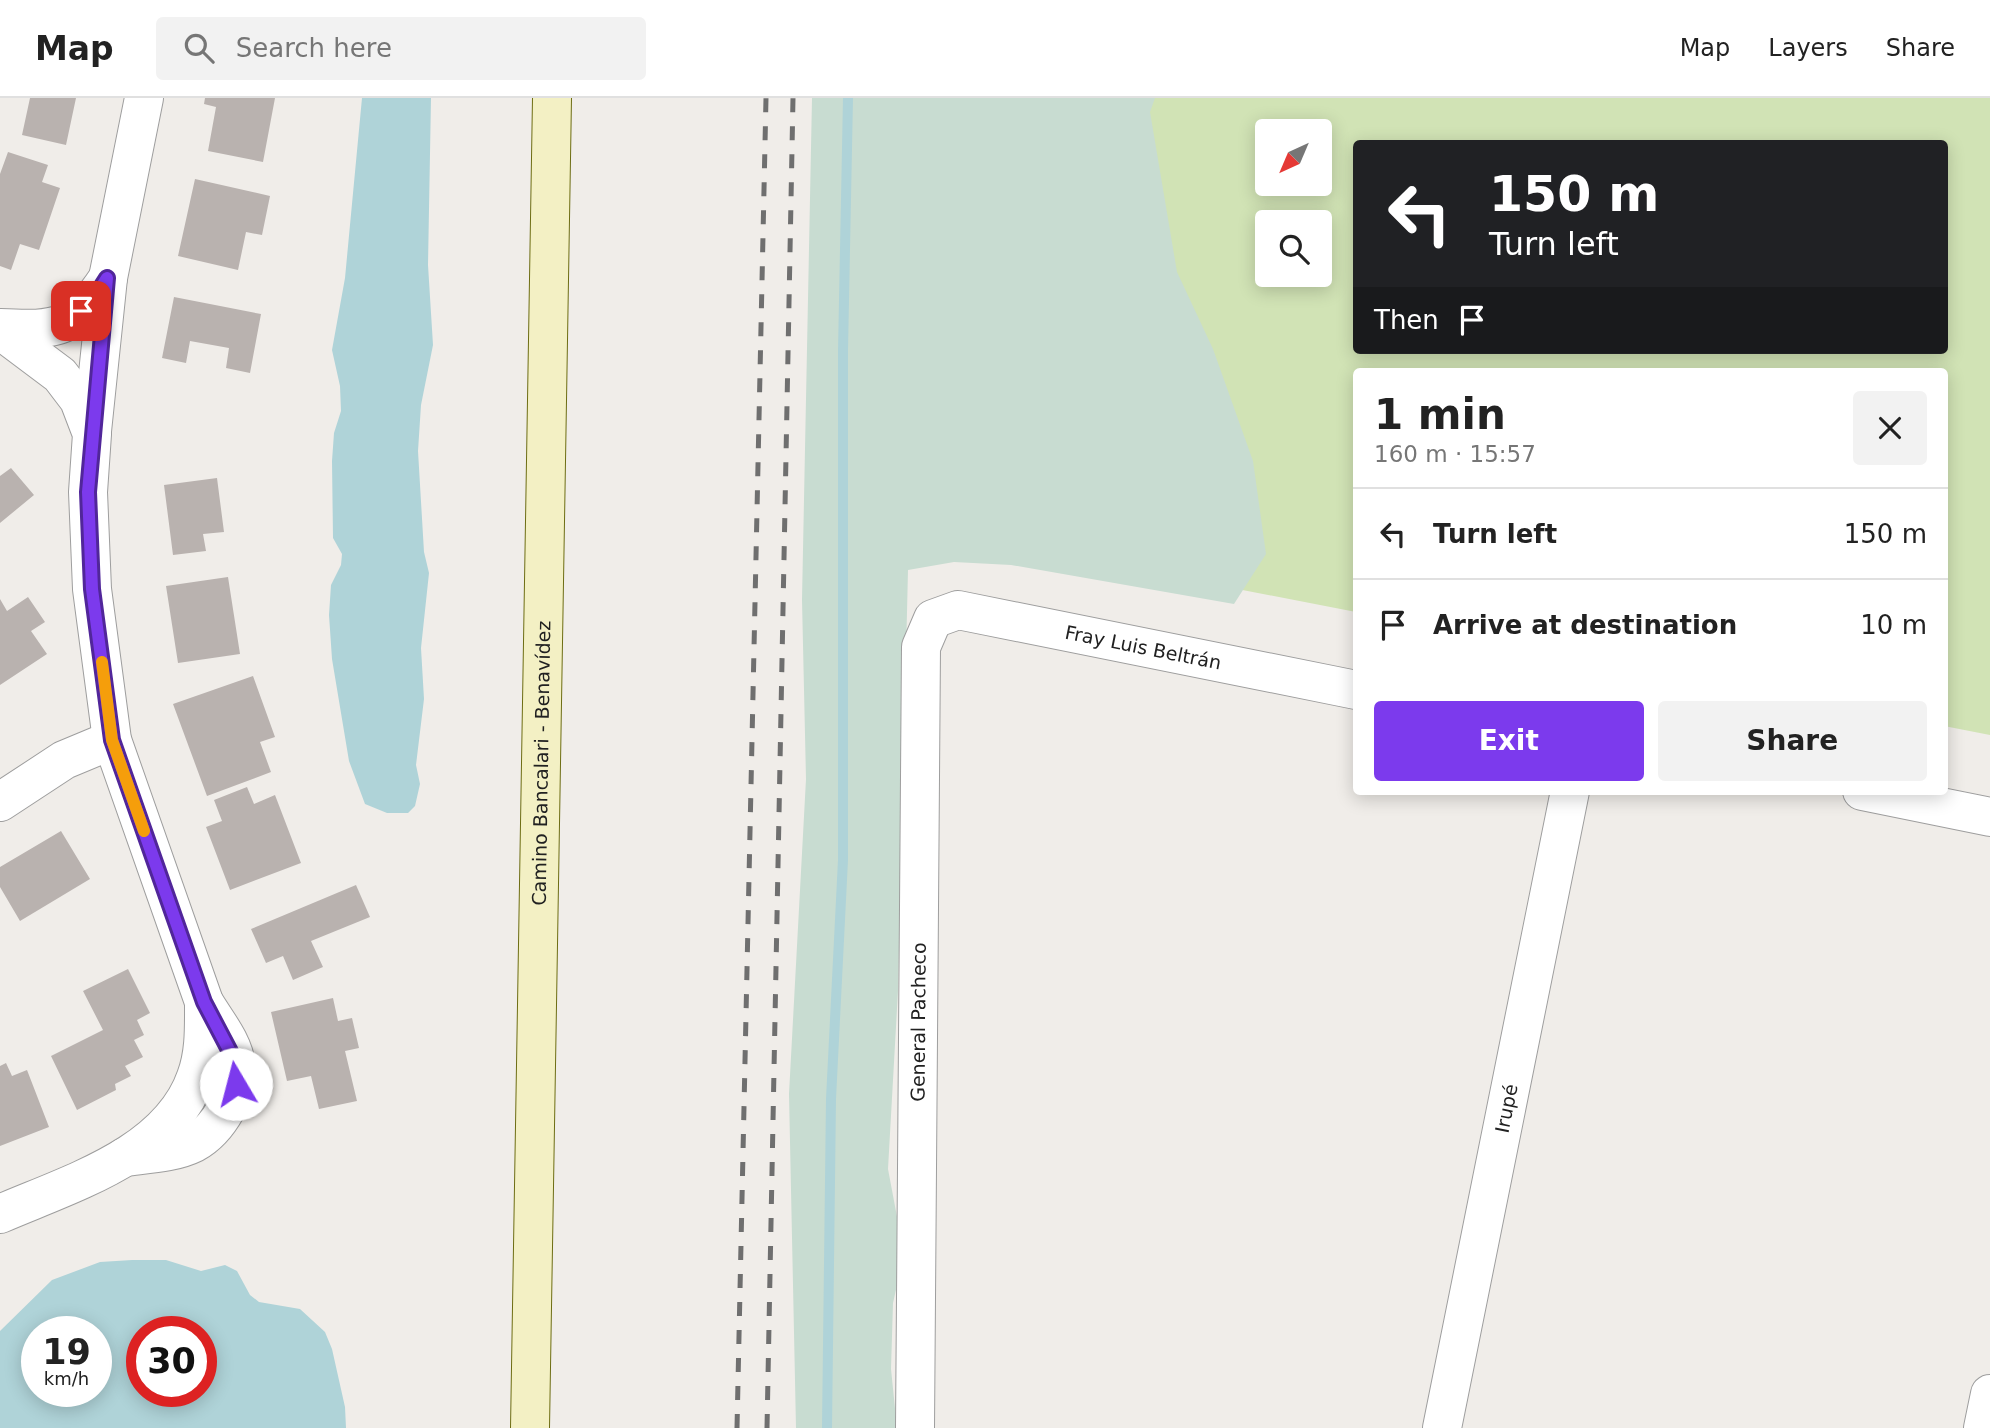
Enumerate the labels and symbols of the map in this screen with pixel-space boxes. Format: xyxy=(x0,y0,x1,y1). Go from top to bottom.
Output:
north arrow xyxy=(1255,119,1332,196)
pin xyxy=(51,281,111,341)
street label: Camino Bancalari - Benavídez xyxy=(528,620,554,906)
street label: Fray Luis Beltrán xyxy=(1063,621,1223,674)
street label: General Pacheco xyxy=(907,942,930,1102)
position arrow xyxy=(199,1047,273,1121)
street label: Irupé xyxy=(1491,1082,1522,1135)
speed limit sign: 30 xyxy=(126,1316,217,1407)

